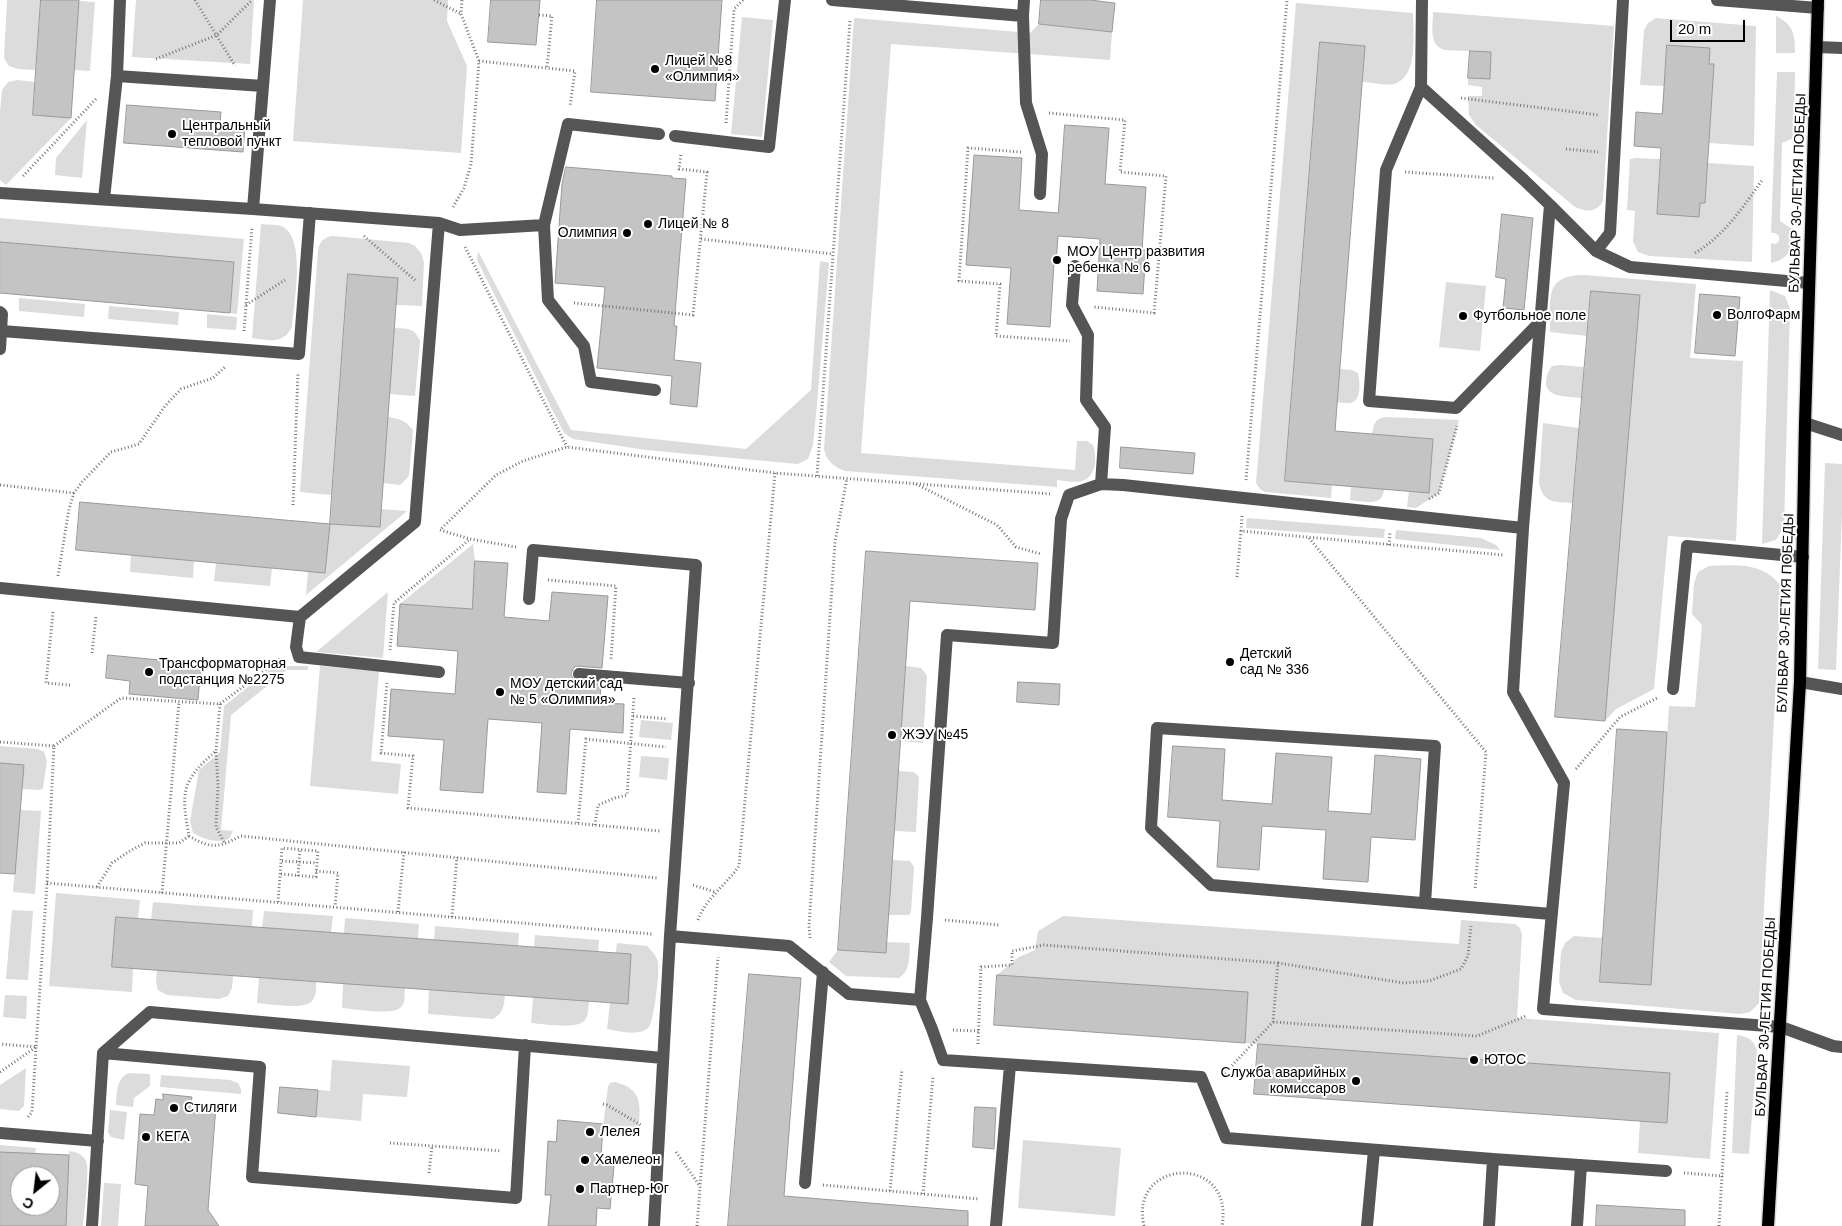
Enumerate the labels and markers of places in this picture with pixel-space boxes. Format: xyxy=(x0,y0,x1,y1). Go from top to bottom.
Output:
place label: Лицей №8 «Олимпия» xyxy=(665,53,740,85)
marker: Лицей №8 «Олимпия» xyxy=(649,63,661,75)
place label: Центральный тепловой пункт xyxy=(182,118,282,150)
marker: Центральный тепловой пункт xyxy=(166,128,178,140)
place label: Лицей № 8 xyxy=(658,216,729,232)
marker: Лицей № 8 xyxy=(642,218,654,230)
place label: Олимпия xyxy=(558,225,617,241)
marker: Олимпия xyxy=(621,227,633,239)
place label: МОУ Центр развития ребенка № 6 xyxy=(1067,244,1205,276)
marker: МОУ Центр развития ребенка № 6 xyxy=(1051,254,1063,266)
place label: ВолгоФарм xyxy=(1727,307,1800,323)
place label: Футбольное поле xyxy=(1473,308,1586,324)
marker: ВолгоФарм xyxy=(1711,309,1723,321)
marker: Футбольное поле xyxy=(1457,310,1469,322)
place label: Детский сад № 336 xyxy=(1240,646,1309,679)
place label: Трансформаторная подстанция №2275 xyxy=(159,656,286,689)
marker: Детский сад № 336 xyxy=(1224,656,1236,668)
marker: Трансформаторная подстанция №2275 xyxy=(143,666,155,678)
place label: МОУ детский сад № 5 «Олимпия» xyxy=(510,676,622,709)
marker: МОУ детский сад № 5 «Олимпия» xyxy=(494,686,506,698)
place label: ЖЭУ №45 xyxy=(902,727,968,743)
marker: ЖЭУ №45 xyxy=(886,729,898,741)
place label: ЮТОС xyxy=(1484,1052,1526,1068)
marker: ЮТОС xyxy=(1468,1054,1480,1066)
place label: Служба аварийных комиссаров xyxy=(1221,1065,1346,1098)
marker: Служба аварийных комиссаров xyxy=(1350,1075,1362,1087)
place label: Стиляги xyxy=(184,1100,237,1116)
marker: Стиляги xyxy=(168,1102,180,1114)
place label: Лелея xyxy=(600,1124,640,1140)
marker: Лелея xyxy=(584,1126,596,1138)
place label: КЕГА xyxy=(156,1129,189,1145)
marker: КЕГА xyxy=(140,1131,152,1143)
place label: Хамелеон xyxy=(595,1152,661,1168)
marker: Хамелеон xyxy=(579,1154,591,1166)
place label: Партнер-Юг xyxy=(590,1181,669,1197)
marker: Партнер-Юг xyxy=(574,1183,586,1195)

